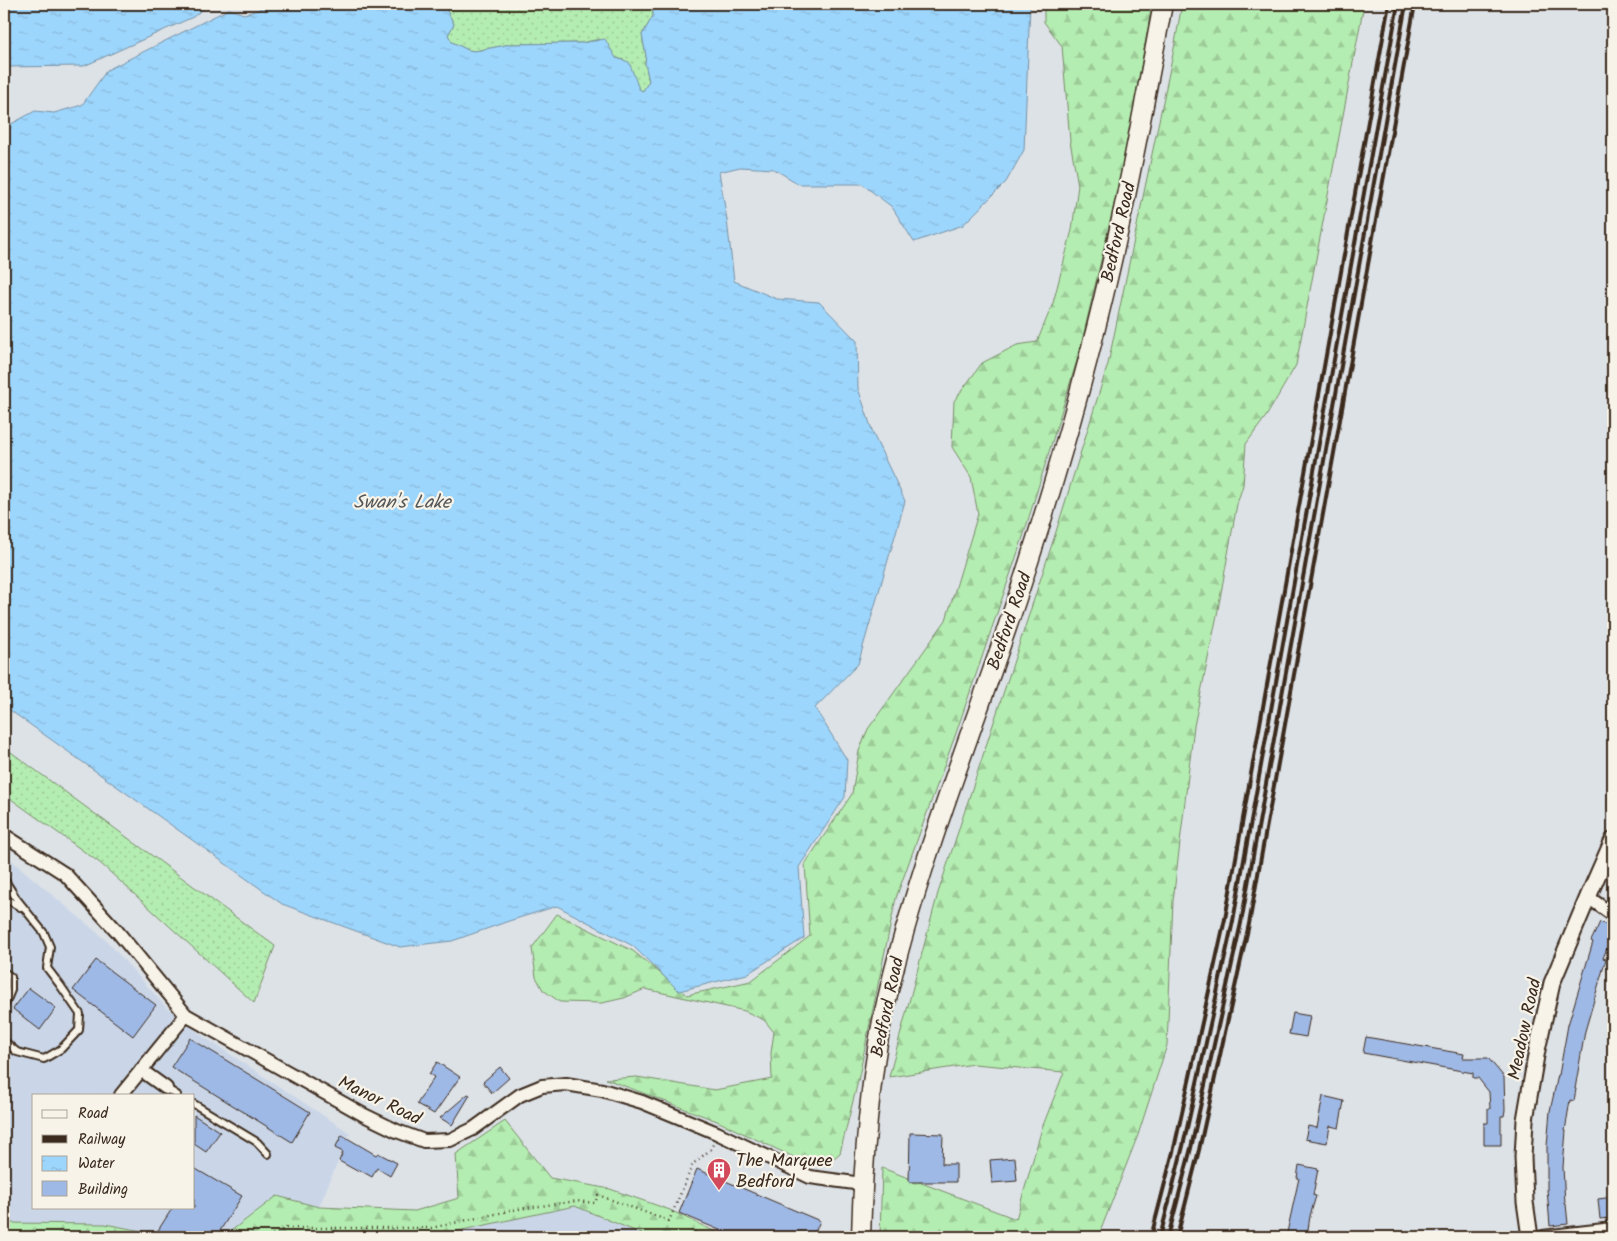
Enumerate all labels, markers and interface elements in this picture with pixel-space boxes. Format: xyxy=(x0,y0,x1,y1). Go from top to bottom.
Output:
street label: Bedford Road xyxy=(1094,179,1145,285)
water label: Swan's Lake xyxy=(353,488,453,518)
street label: Bedford Road xyxy=(980,568,1041,674)
street label: Bedford Road xyxy=(864,954,913,1060)
street label: Meadow Road xyxy=(1501,975,1551,1083)
street label: Manor Road xyxy=(333,1069,427,1134)
legend xyxy=(32,1094,195,1208)
text: Road xyxy=(78,1102,109,1126)
text: Railway xyxy=(78,1128,126,1152)
place label: The Marquee Bedford xyxy=(736,1147,833,1197)
text: Water xyxy=(78,1152,115,1176)
building icon: The Marquee Bedford xyxy=(706,1157,732,1191)
text: Building xyxy=(78,1178,128,1202)

